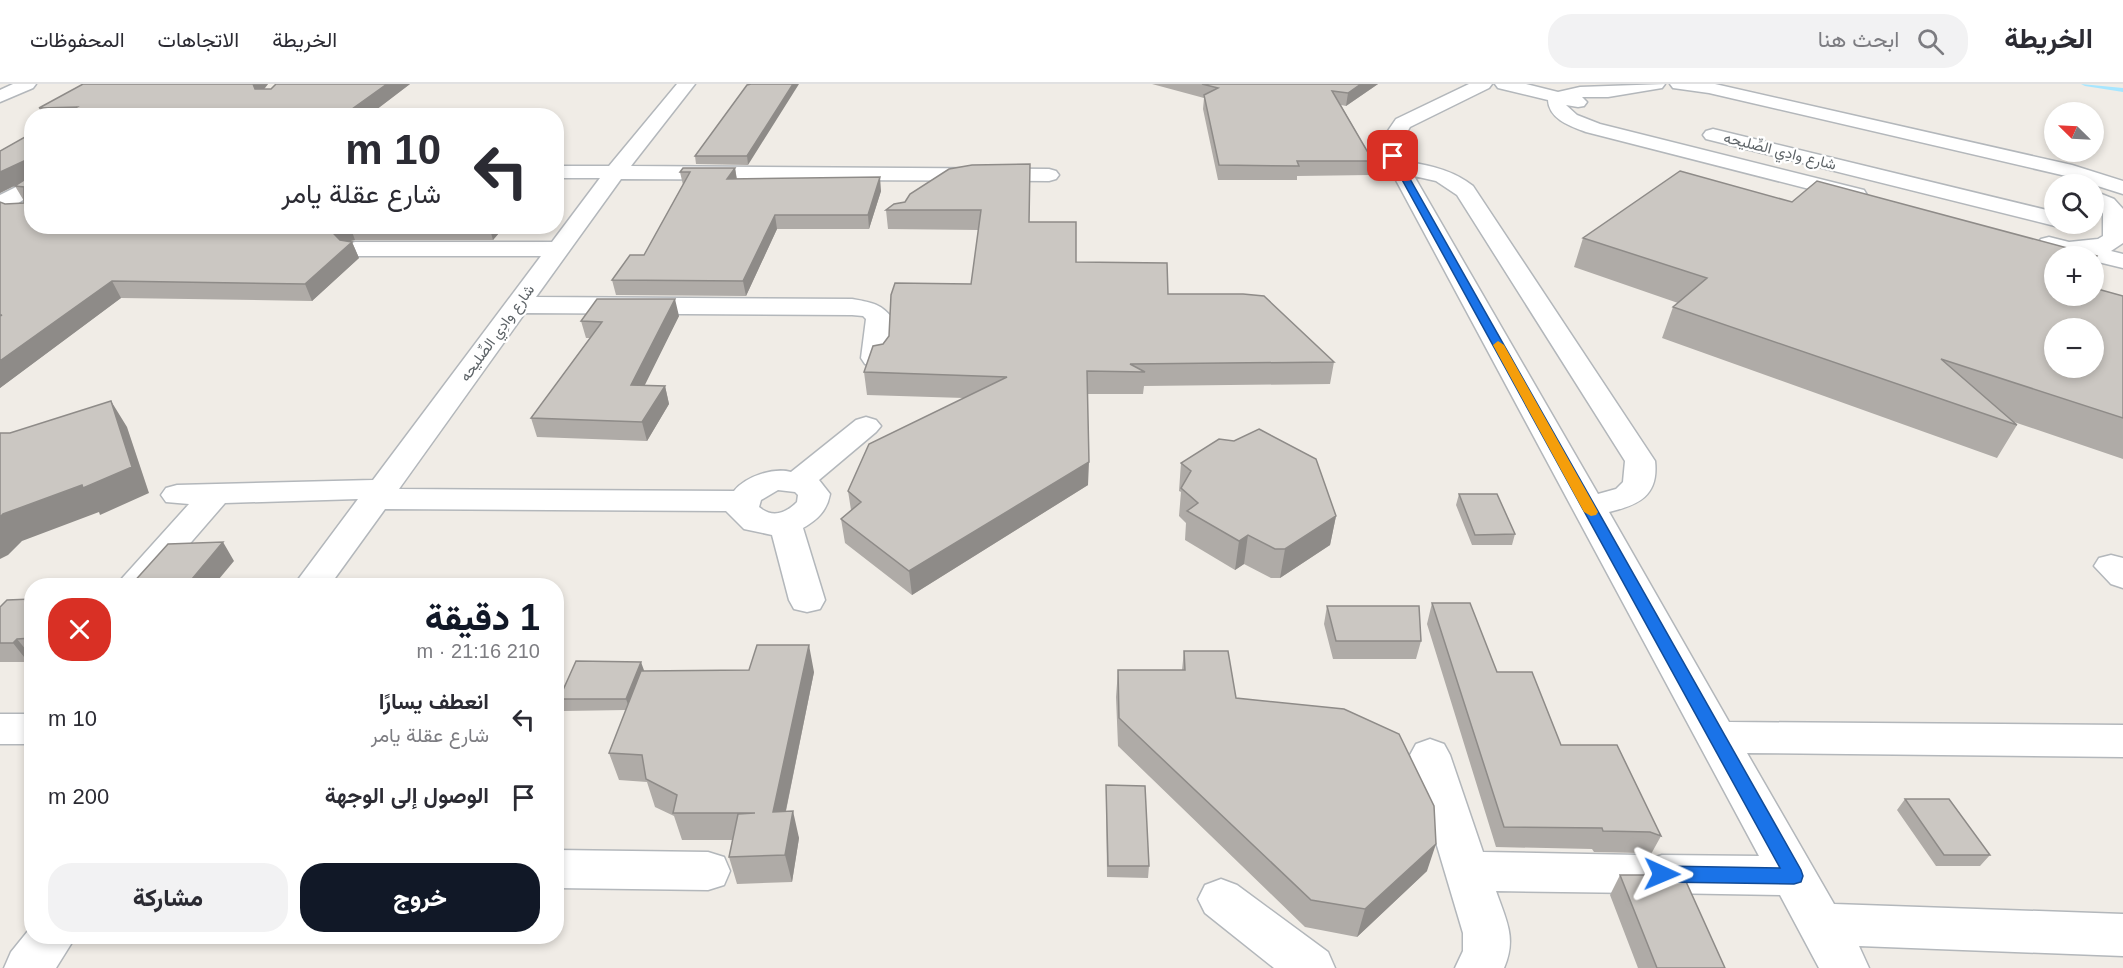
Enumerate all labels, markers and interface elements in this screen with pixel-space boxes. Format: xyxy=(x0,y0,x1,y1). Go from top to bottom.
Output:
search box xyxy=(1548,14,1968,68)
text: الخريطة xyxy=(2004,23,2093,54)
icon: search xyxy=(1914,25,1947,58)
text: ابحث هنا xyxy=(1818,27,1899,52)
text: المحفوظات xyxy=(30,28,125,51)
text: الاتجاهات xyxy=(158,28,239,51)
text: الخريطة xyxy=(272,28,337,51)
north arrow xyxy=(2044,102,2104,162)
map controls xyxy=(2044,102,2104,378)
text: 10 m xyxy=(345,126,441,173)
street label: شارع وادِي الصِّليحه xyxy=(1721,128,1838,178)
pin xyxy=(1367,130,1418,181)
icon: left xyxy=(462,132,540,210)
icon: arrive xyxy=(1376,139,1409,172)
button: search xyxy=(2044,174,2104,234)
text: شارع عقلة يامر xyxy=(281,179,441,209)
button: + xyxy=(2044,246,2104,306)
street label: شارع وادِي الصِّليحه xyxy=(456,281,542,387)
button: − xyxy=(2044,318,2104,378)
text: 1 دقيقة xyxy=(425,597,540,638)
button: close xyxy=(48,598,111,661)
text: 210 m · 21:16 xyxy=(417,640,540,662)
text: انعطف يسارًا xyxy=(379,689,489,714)
icon: left xyxy=(507,703,540,736)
text: 10 m xyxy=(48,706,97,731)
text: شارع عقلة يامر xyxy=(371,724,489,746)
icon: arrive xyxy=(507,781,540,814)
text: الوصول إلى الوجهة xyxy=(325,783,489,808)
text: 200 m xyxy=(48,784,109,809)
position arrow xyxy=(1630,842,1694,906)
button: مشاركة xyxy=(48,863,288,932)
button: خروج xyxy=(300,863,540,932)

